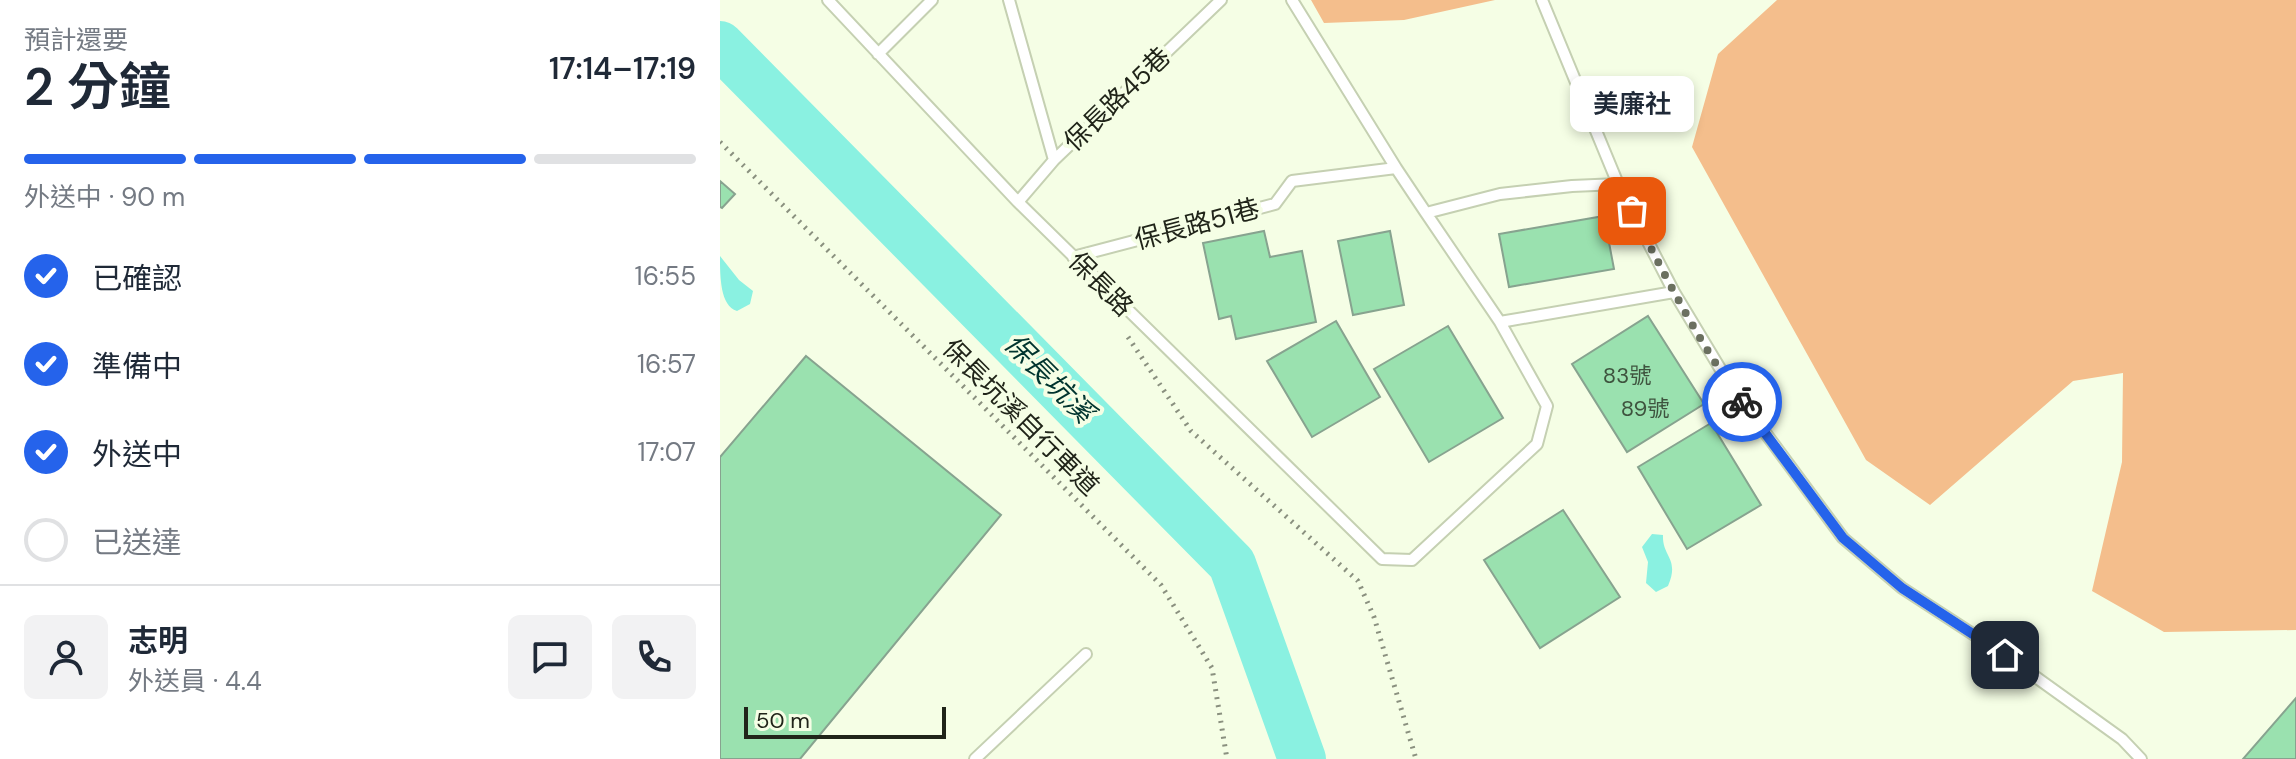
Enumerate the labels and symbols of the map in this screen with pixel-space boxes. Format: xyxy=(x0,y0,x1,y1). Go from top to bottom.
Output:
street label: 保長路45巷 xyxy=(1056,40,1178,158)
callout: 美廉社 xyxy=(1570,75,1694,131)
pin xyxy=(1598,177,1666,245)
street label: 保長路51巷 xyxy=(1131,191,1263,257)
street label: 保長路 xyxy=(1061,244,1141,324)
water label: 保長坑溪 xyxy=(996,325,1105,434)
street label: 保長坑溪自行車道 xyxy=(935,331,1107,503)
house number: 83號 xyxy=(1603,361,1651,390)
courier xyxy=(1702,362,1782,442)
house number: 89號 xyxy=(1621,394,1669,423)
pin xyxy=(1971,621,2039,689)
scale bar xyxy=(744,703,946,739)

